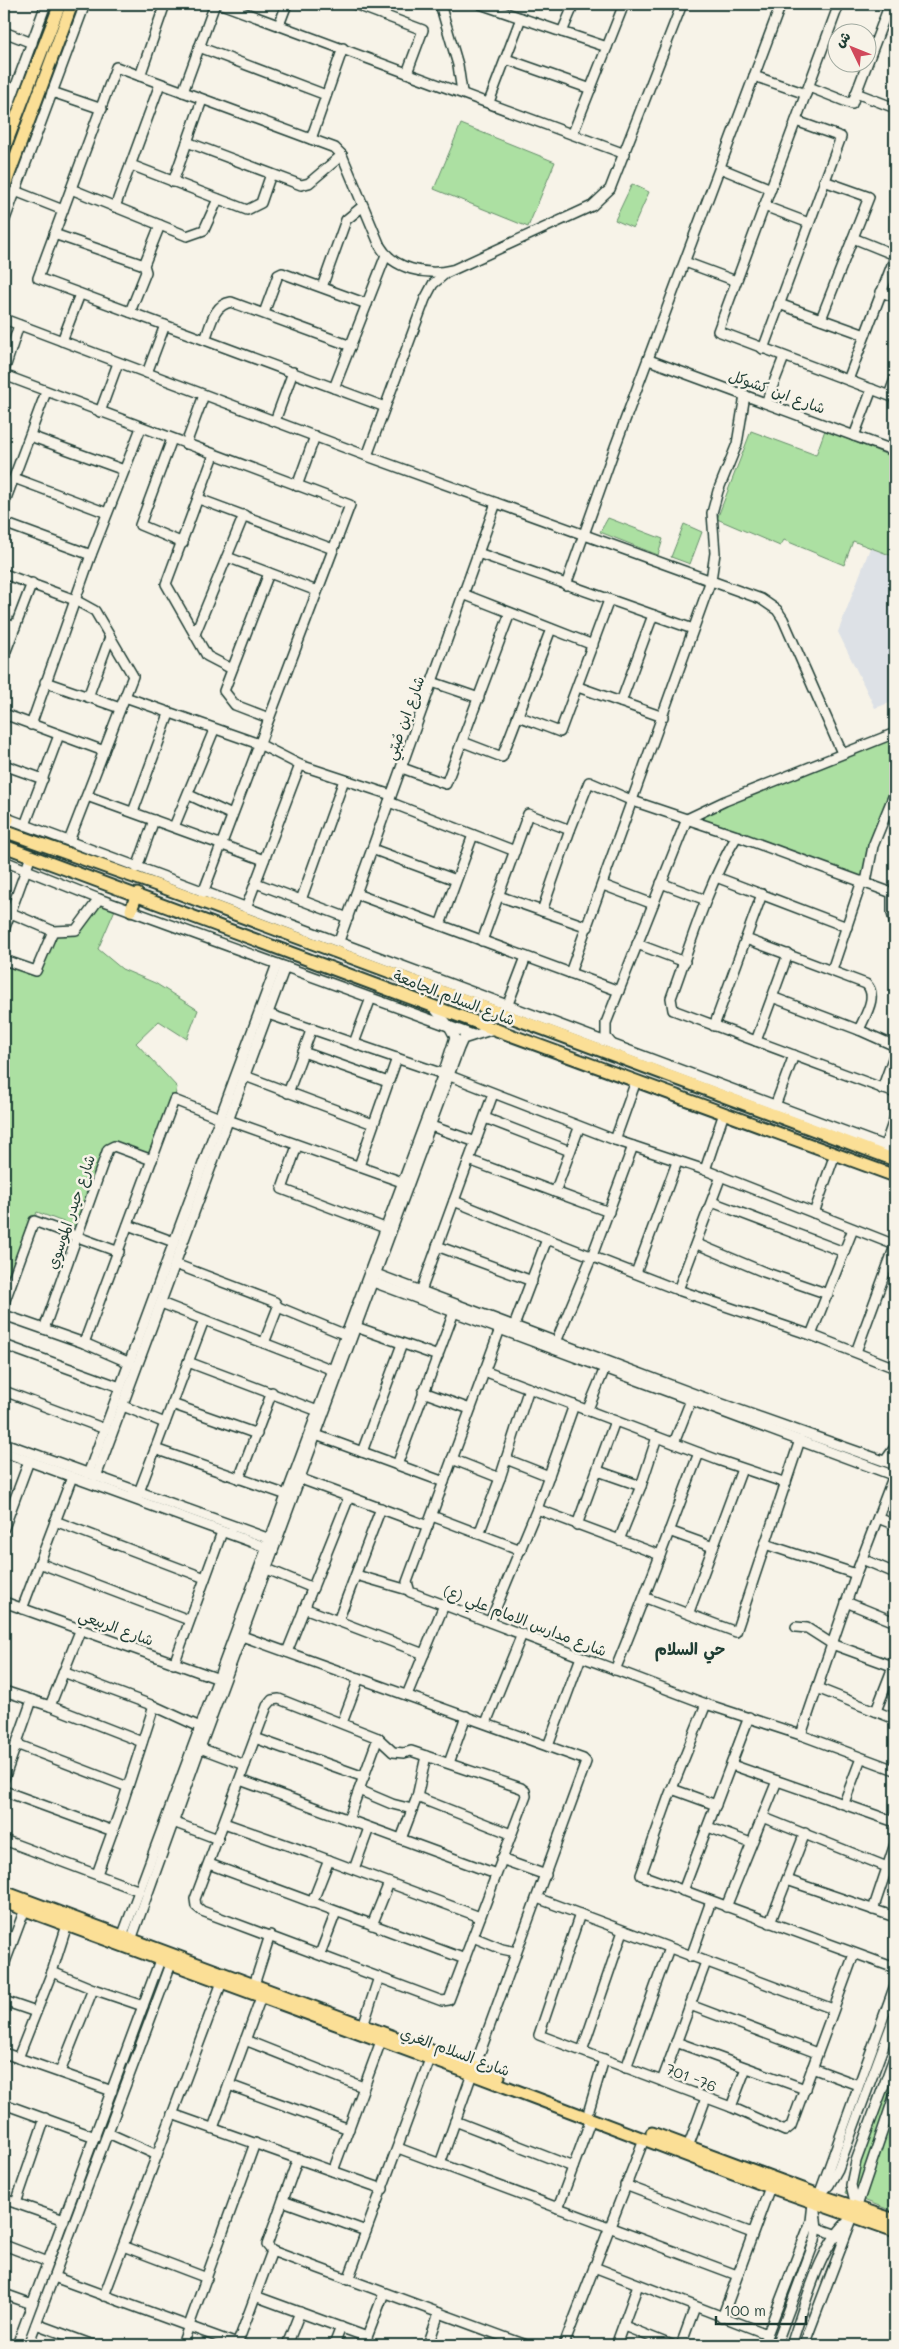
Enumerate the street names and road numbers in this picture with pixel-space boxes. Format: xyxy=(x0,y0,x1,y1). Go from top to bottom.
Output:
street label: شارع ابن كشوكل xyxy=(726,364,828,419)
street label: شارع ابن صُبّي xyxy=(380,673,432,764)
street label: شارع السلام الجامعة xyxy=(390,965,518,1031)
street label: شارع حيدر الموسوي xyxy=(41,1152,101,1272)
street label: شارع مدارس الامام علي (ع) xyxy=(439,1580,610,1664)
street label: شارع الربيعي xyxy=(75,1604,157,1654)
street label: شارع السلام الغري xyxy=(397,2022,513,2082)
street label: 701 -76 xyxy=(663,2058,720,2096)

